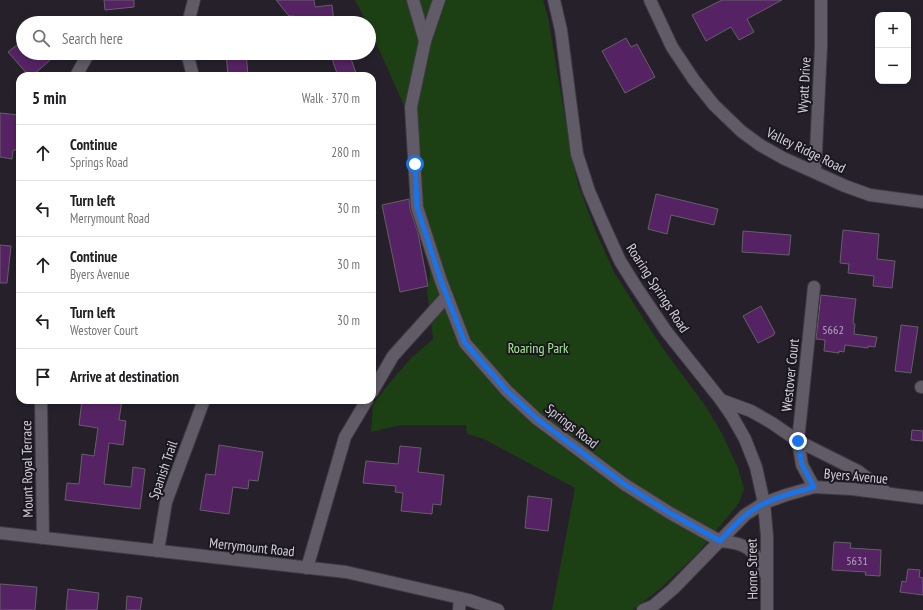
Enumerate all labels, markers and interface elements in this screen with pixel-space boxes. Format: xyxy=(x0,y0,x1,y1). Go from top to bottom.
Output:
map controls xyxy=(875,12,911,84)
button: + xyxy=(875,12,911,48)
search box xyxy=(16,16,376,60)
icon: search xyxy=(30,27,52,49)
text: Search here xyxy=(62,29,123,48)
button: − xyxy=(875,48,911,84)
street label: Wyatt Drive xyxy=(794,56,814,114)
text: 5 min xyxy=(32,87,66,109)
text: Walk · 370 m xyxy=(302,90,360,107)
street label: Valley Ridge Road xyxy=(763,123,849,177)
text: Continue xyxy=(70,135,117,154)
icon: ahead xyxy=(32,142,54,164)
text: 280 m xyxy=(331,144,360,161)
text: Springs Road xyxy=(70,154,128,171)
route start xyxy=(406,155,424,173)
text: Turn left xyxy=(70,191,115,210)
icon: left xyxy=(32,198,54,220)
text: 30 m xyxy=(337,200,360,217)
text: Merrymount Road xyxy=(70,210,150,227)
street label: Roaring Springs Road xyxy=(623,240,693,336)
text: Continue xyxy=(70,247,117,266)
icon: ahead xyxy=(32,254,54,276)
text: 30 m xyxy=(337,256,360,273)
text: Byers Avenue xyxy=(70,266,130,283)
text: Turn left xyxy=(70,303,115,322)
icon: left xyxy=(32,310,54,332)
text: 30 m xyxy=(337,312,360,329)
text: Westover Court xyxy=(70,322,138,339)
house number: 5662 xyxy=(822,322,844,337)
street label: Westover Court xyxy=(777,337,803,412)
park label: Roaring Park xyxy=(508,339,569,357)
icon: arrive xyxy=(32,366,54,388)
text: Arrive at destination xyxy=(70,367,179,386)
street label: Springs Road xyxy=(542,400,602,452)
street label: Mount Royal Terrace xyxy=(17,420,37,518)
route end xyxy=(789,432,807,450)
street label: Spanish Trail xyxy=(145,437,182,502)
street label: Byers Avenue xyxy=(823,464,889,488)
street label: Merrymount Road xyxy=(208,534,296,560)
street label: Horne Street xyxy=(742,538,762,600)
house number: 5631 xyxy=(846,553,868,568)

